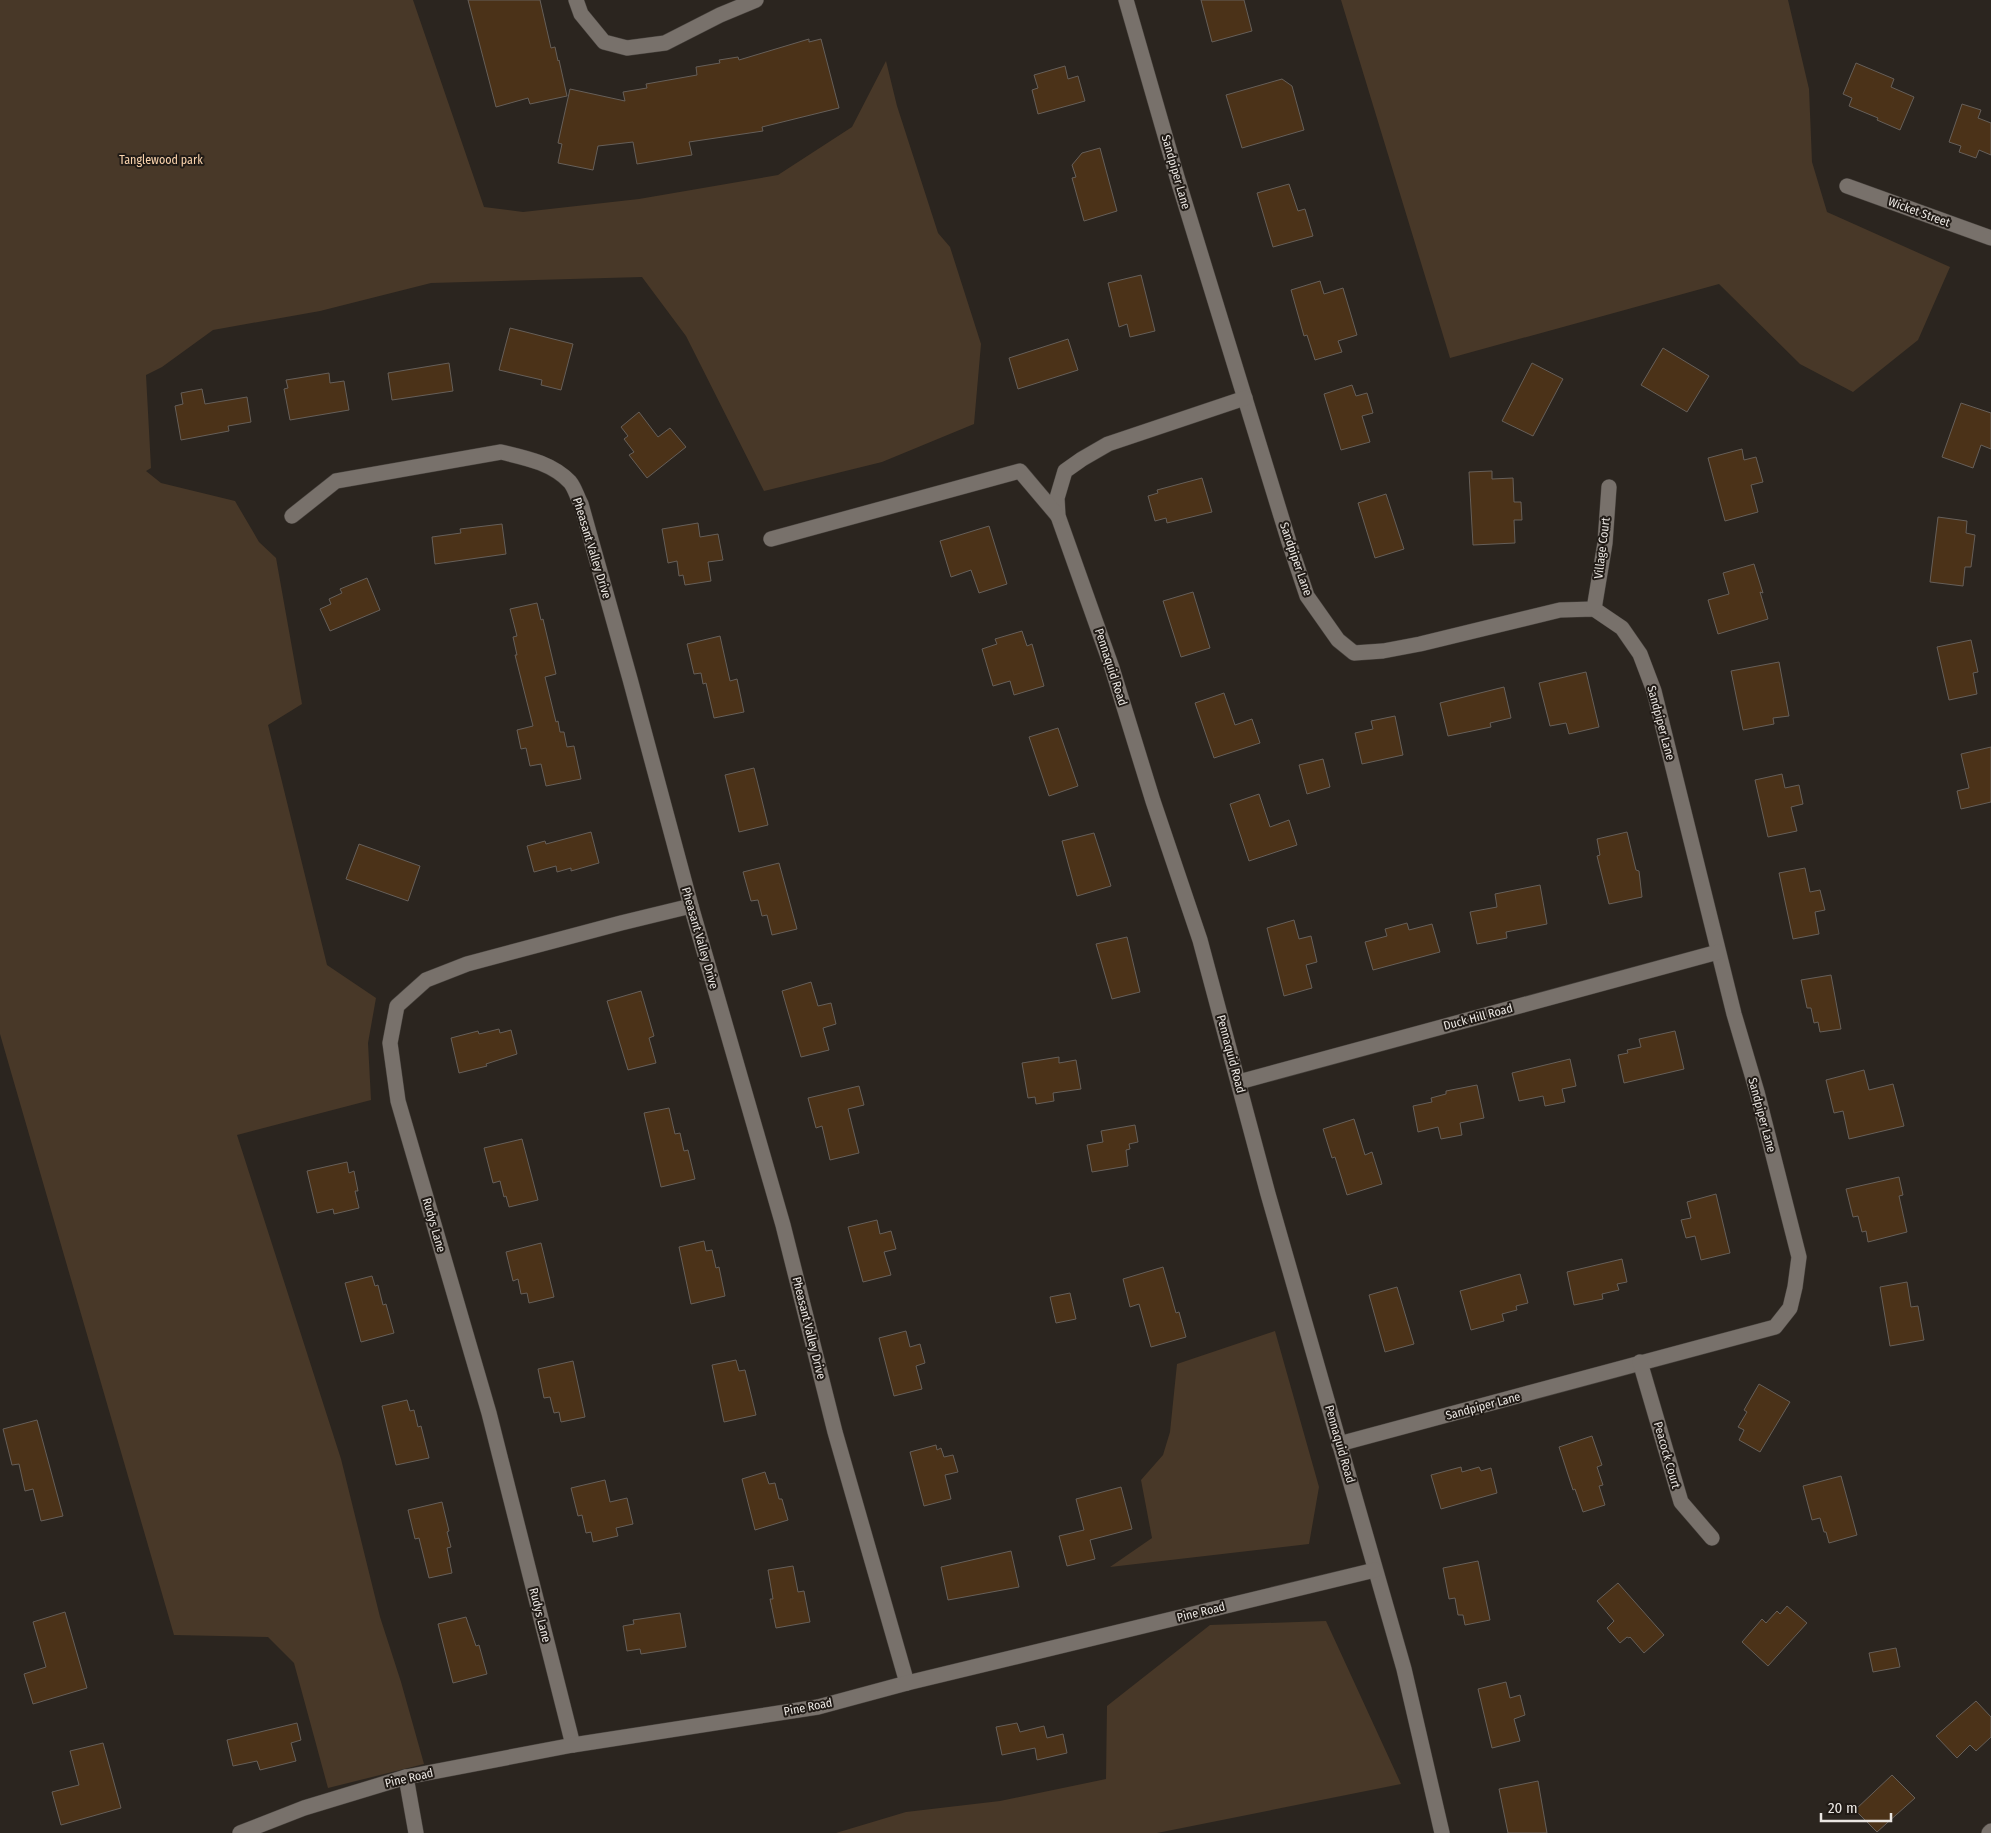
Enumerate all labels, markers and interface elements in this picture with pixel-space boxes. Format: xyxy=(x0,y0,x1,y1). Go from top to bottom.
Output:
street label: Sandpiper Lane xyxy=(1159,133,1193,211)
park label: Tanglewood park xyxy=(119,153,203,167)
street label: Wicket Street xyxy=(1886,194,1952,230)
street label: Pheasant Valley Drive xyxy=(570,496,614,600)
street label: Village Court xyxy=(1591,516,1613,580)
street label: Sandpiper Lane xyxy=(1277,520,1315,598)
street label: Pennaquid Road xyxy=(1092,627,1130,707)
street label: Sandpiper Lane xyxy=(1644,684,1678,762)
street label: Pheasant Valley Drive xyxy=(679,886,721,991)
street label: Duck Hill Road xyxy=(1442,1001,1514,1033)
street label: Pennaquid Road xyxy=(1214,1013,1248,1095)
street label: Sandpiper Lane xyxy=(1745,1076,1779,1154)
street label: Rudys Lane xyxy=(420,1196,448,1254)
street label: Pheasant Valley Drive xyxy=(789,1275,829,1381)
street label: Sandpiper Lane xyxy=(1444,1389,1522,1423)
street label: Pennaquid Road xyxy=(1322,1404,1358,1484)
street label: Peacock Court xyxy=(1651,1420,1683,1490)
street label: Rudys Lane xyxy=(526,1586,554,1644)
street label: Pine Road xyxy=(1175,1599,1227,1625)
street label: Pine Road xyxy=(782,1695,834,1719)
street label: Pine Road xyxy=(383,1766,435,1790)
scale bar xyxy=(1821,1790,1891,1822)
text: 20 m xyxy=(1828,1799,1858,1817)

